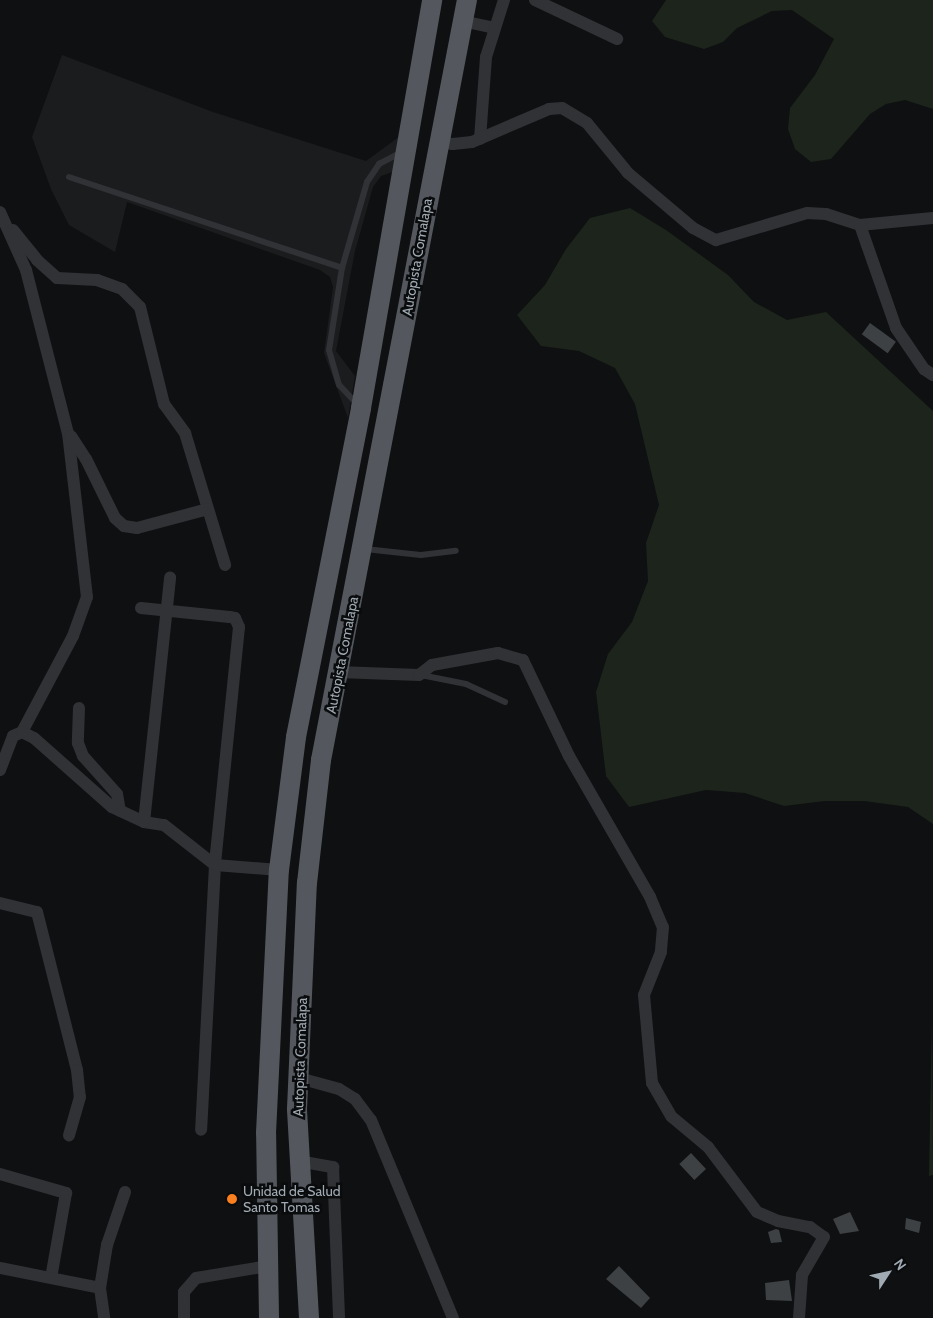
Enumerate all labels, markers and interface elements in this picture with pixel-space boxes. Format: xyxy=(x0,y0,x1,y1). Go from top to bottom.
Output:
street label: Autopista Comalapa xyxy=(398,197,436,317)
street label: Autopista Comalapa xyxy=(322,595,362,715)
street label: Autopista Comalapa xyxy=(290,997,310,1117)
place label: Unidad de Salud Santo Tomas xyxy=(243,1183,341,1216)
marker: Unidad de Salud Santo Tomas xyxy=(225,1192,239,1206)
north arrow xyxy=(863,1248,913,1298)
text: N xyxy=(890,1255,911,1274)

